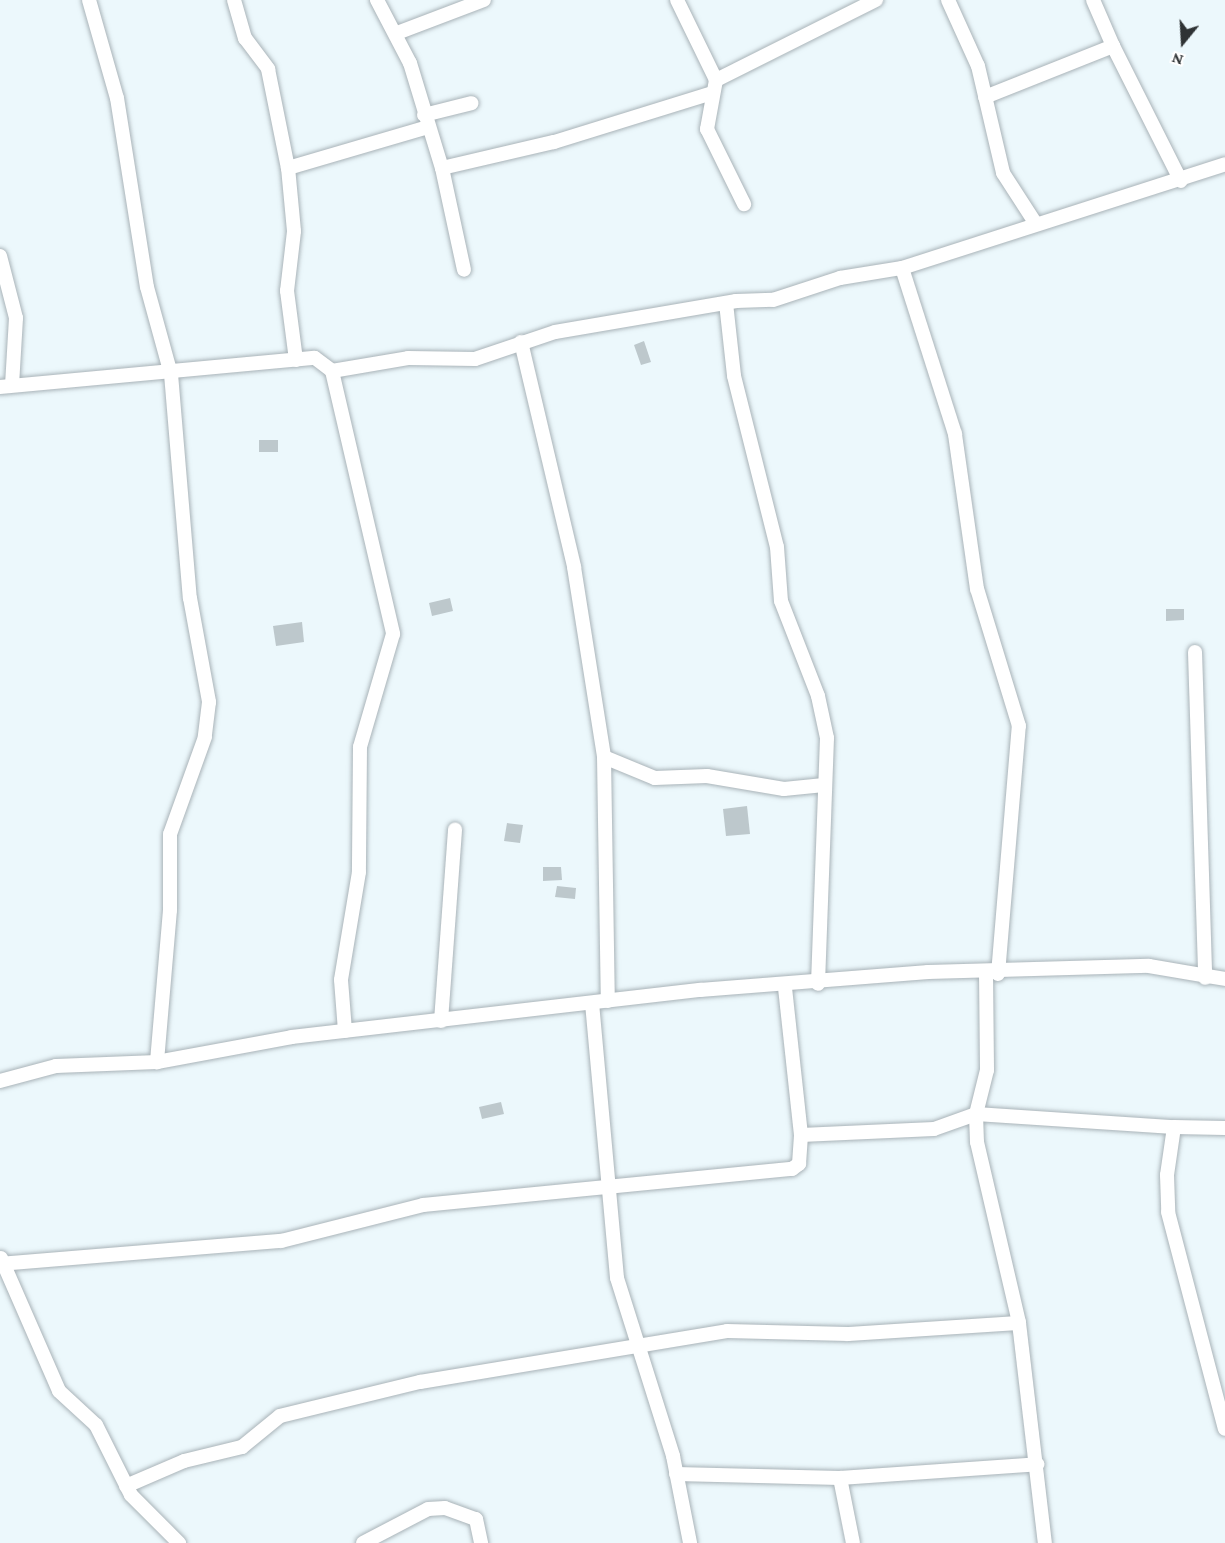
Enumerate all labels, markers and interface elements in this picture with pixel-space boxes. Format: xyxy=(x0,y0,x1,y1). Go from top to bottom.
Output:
north arrow xyxy=(1153,12,1213,72)
text: N xyxy=(1169,50,1185,69)

